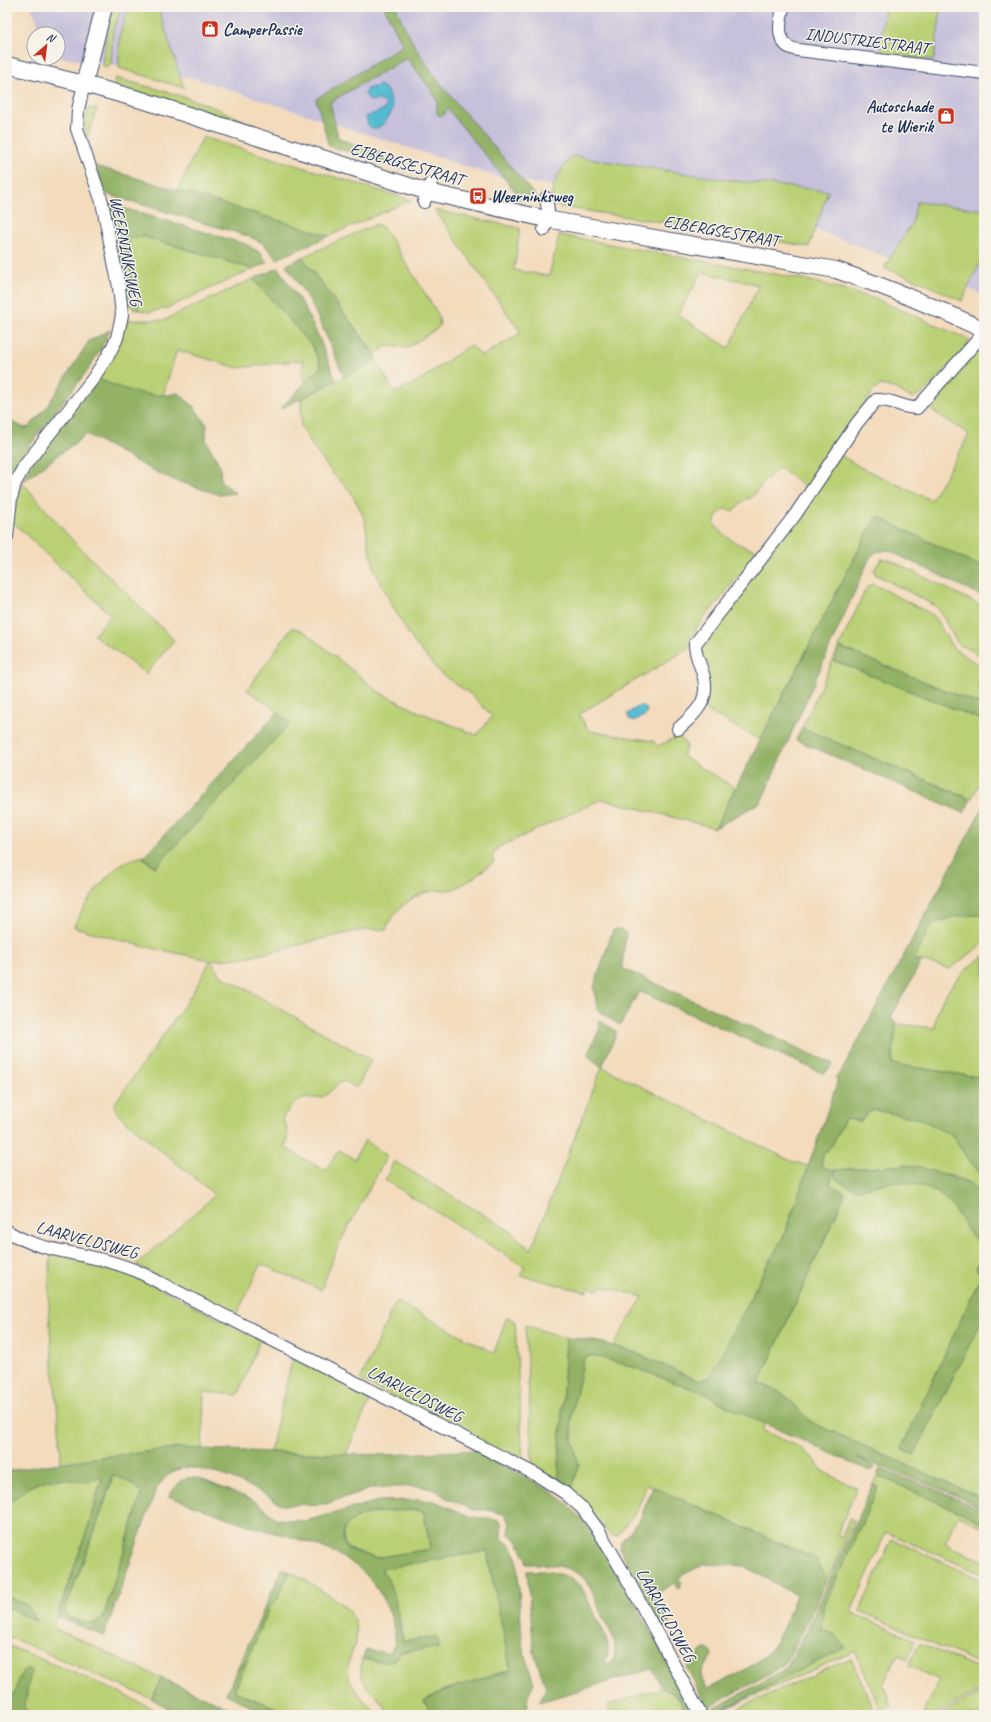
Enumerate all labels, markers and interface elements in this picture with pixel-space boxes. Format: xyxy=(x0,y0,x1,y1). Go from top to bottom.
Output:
shop icon: CamperPassie xyxy=(200,19,220,39)
place label: CamperPassie xyxy=(223,19,303,40)
street label: INDUSTRIESTRAAT xyxy=(804,23,934,60)
north arrow xyxy=(26,26,66,66)
text: N xyxy=(44,29,59,46)
place label: Autoschade te Wierik xyxy=(866,96,935,137)
shop icon: Autoschade te Wierik xyxy=(936,106,956,126)
street label: EIBERGSESTRAAT xyxy=(348,138,470,191)
bus stop icon: Weerninksweg xyxy=(468,186,488,206)
place label: Weerninksweg xyxy=(491,186,575,207)
street label: WEERNINKSWEG xyxy=(105,194,147,309)
street label: EIBERGSESTRAAT xyxy=(662,211,784,252)
street label: LAARVELDSWEG xyxy=(34,1216,141,1264)
street label: LAARVELDSWEG xyxy=(364,1361,468,1428)
street label: LAARVELDSWEG xyxy=(632,1564,701,1667)

